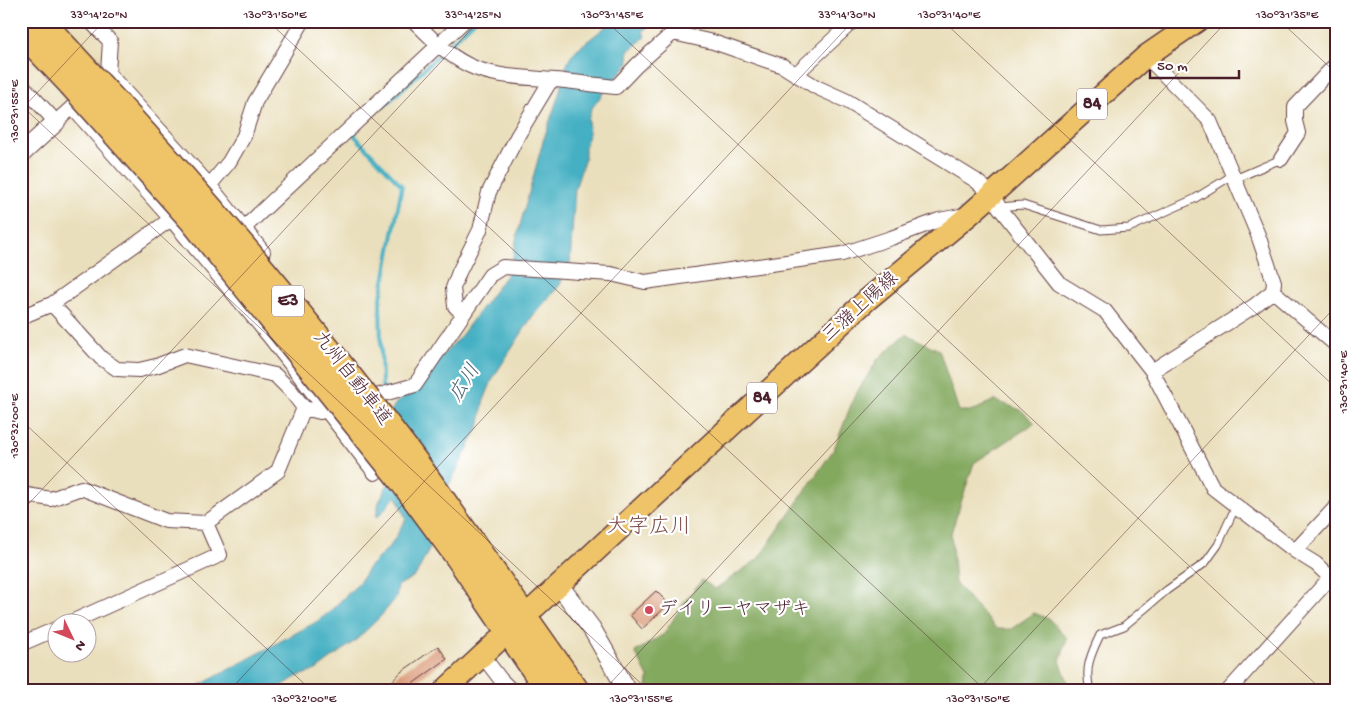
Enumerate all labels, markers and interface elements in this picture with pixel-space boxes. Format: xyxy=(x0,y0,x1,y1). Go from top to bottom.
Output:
text: 33°14'20"N xyxy=(70,9,128,23)
text: 130°31'50"E xyxy=(243,9,307,23)
text: 33°14'25"N xyxy=(444,9,501,23)
text: 130°31'45"E xyxy=(580,9,643,23)
text: 33°14'30"N xyxy=(817,9,876,23)
text: 130°31'40"E xyxy=(917,9,981,23)
text: 130°31'35"E xyxy=(1255,9,1319,23)
scale bar xyxy=(1150,48,1238,80)
text: 50 m xyxy=(1157,58,1188,76)
text: 130°31'55"E xyxy=(9,79,23,143)
road number: 84 xyxy=(1077,88,1107,120)
street label: 三潴上陽線 xyxy=(817,267,904,348)
road number: E3 xyxy=(272,286,304,316)
street label: 九州自動車道 xyxy=(307,326,396,431)
text: 130°31'40"E xyxy=(1338,350,1352,414)
water label: 広川 xyxy=(445,360,486,407)
road number: 84 xyxy=(747,382,777,413)
text: 130°32'00"E xyxy=(9,393,23,459)
district label: 大字広川 xyxy=(607,515,691,541)
place label: デイリーヤマザキ xyxy=(659,599,810,622)
marker: デイリーヤマザキ xyxy=(643,604,655,616)
north arrow xyxy=(48,614,98,664)
text: N xyxy=(70,636,89,654)
text: 130°32'00"E xyxy=(271,693,337,707)
text: 130°31'55"E xyxy=(609,693,673,707)
text: 130°31'50"E xyxy=(946,693,1010,707)

